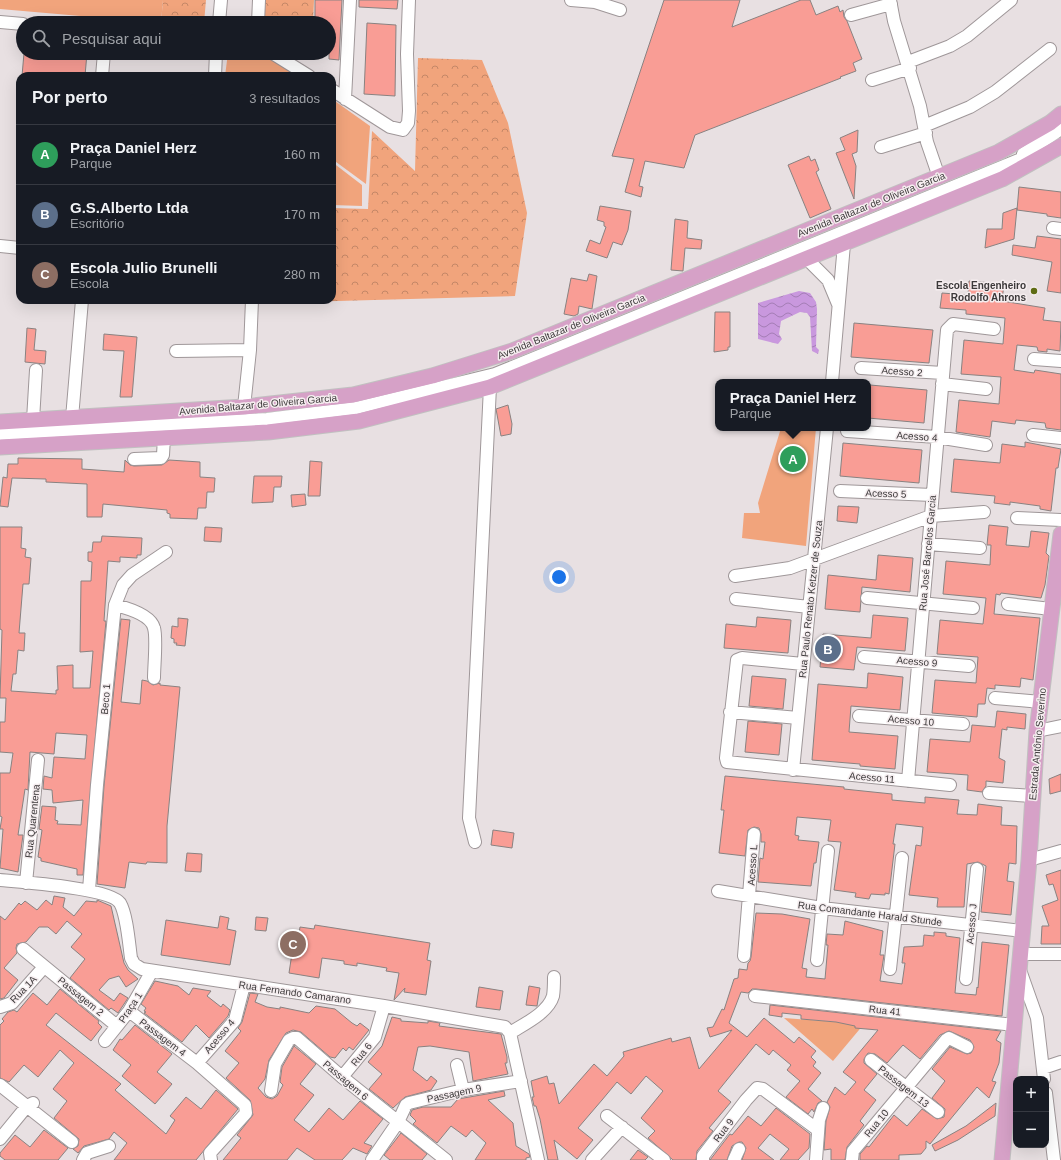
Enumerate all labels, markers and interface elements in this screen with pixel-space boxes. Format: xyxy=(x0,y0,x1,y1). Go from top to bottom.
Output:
search box xyxy=(16,16,336,60)
icon: search xyxy=(30,27,52,49)
text: Pesquisar aqui xyxy=(62,30,161,47)
text: Por perto xyxy=(32,88,108,107)
text: 3 resultados xyxy=(249,91,320,106)
text: Praça Daniel Herz xyxy=(70,139,197,156)
text: A xyxy=(40,147,50,162)
text: 160 m xyxy=(284,147,320,162)
text: Parque xyxy=(70,156,112,171)
street label: Avenida Baltazar de Oliveira Garcia xyxy=(796,170,947,239)
text: G.S.Alberto Ltda xyxy=(70,199,188,216)
text: B xyxy=(40,207,50,222)
text: 170 m xyxy=(284,207,320,222)
text: Escritório xyxy=(70,216,124,231)
text: Escola Julio Brunelli xyxy=(70,259,218,276)
text: C xyxy=(40,267,50,282)
text: 280 m xyxy=(284,267,320,282)
text: Escola xyxy=(70,276,109,291)
place label: Escola Engenheiro Rodolfo Ahrons xyxy=(936,280,1026,303)
marker: Escola Engenheiro Rodolfo Ahrons xyxy=(1029,286,1039,296)
street label: Avenida Baltazar de Oliveira Garcia xyxy=(496,292,647,361)
street label: Acesso 2 xyxy=(881,365,923,378)
popup xyxy=(715,379,871,431)
text: Praça Daniel Herz xyxy=(730,389,856,406)
street label: Avenida Baltazar de Oliveira Garcia xyxy=(179,392,338,417)
text: Parque xyxy=(730,406,772,421)
street label: Acesso 4 xyxy=(896,430,938,443)
pin: A xyxy=(780,444,806,474)
street label: Acesso 5 xyxy=(865,487,907,500)
street label: Rua José Barcelos Garcia xyxy=(917,494,938,611)
street label: Rua Paulo Renato Ketzer de Souza xyxy=(797,519,824,678)
your location xyxy=(549,567,569,587)
pin: B xyxy=(815,634,841,664)
street label: Acesso 9 xyxy=(896,654,938,669)
street label: Beco 1 xyxy=(99,683,112,715)
street label: Estrada Antônio Severino xyxy=(1027,687,1048,801)
street label: Acesso 10 xyxy=(887,713,935,728)
street label: Acesso 11 xyxy=(849,770,896,785)
street label: Rua Quarentena xyxy=(23,783,42,858)
street label: Acesso L xyxy=(746,844,759,886)
street label: Rua Comandante Harald Stunde xyxy=(797,899,943,928)
street label: Acesso J xyxy=(964,903,979,945)
pin: C xyxy=(280,929,306,959)
street label: Rua 1A xyxy=(8,973,39,1005)
street label: Passagem 2 xyxy=(56,975,106,1018)
street label: Rua Fernando Camarano xyxy=(238,979,352,1006)
street label: Praça 1 xyxy=(116,989,145,1025)
street label: Rua 41 xyxy=(868,1003,902,1018)
street label: Passagem 4 xyxy=(137,1016,189,1059)
street label: Acesso 4 xyxy=(202,1017,237,1056)
street label: Rua 6 xyxy=(349,1040,374,1068)
street label: Passagem 6 xyxy=(321,1058,371,1103)
street label: Passagem 13 xyxy=(876,1063,932,1110)
map controls xyxy=(1013,1076,1049,1148)
button: + xyxy=(1013,1076,1049,1112)
street label: Passagem 9 xyxy=(426,1082,483,1105)
street label: Rua 10 xyxy=(862,1107,891,1139)
button: − xyxy=(1013,1112,1049,1148)
street label: Rua 9 xyxy=(711,1116,736,1144)

